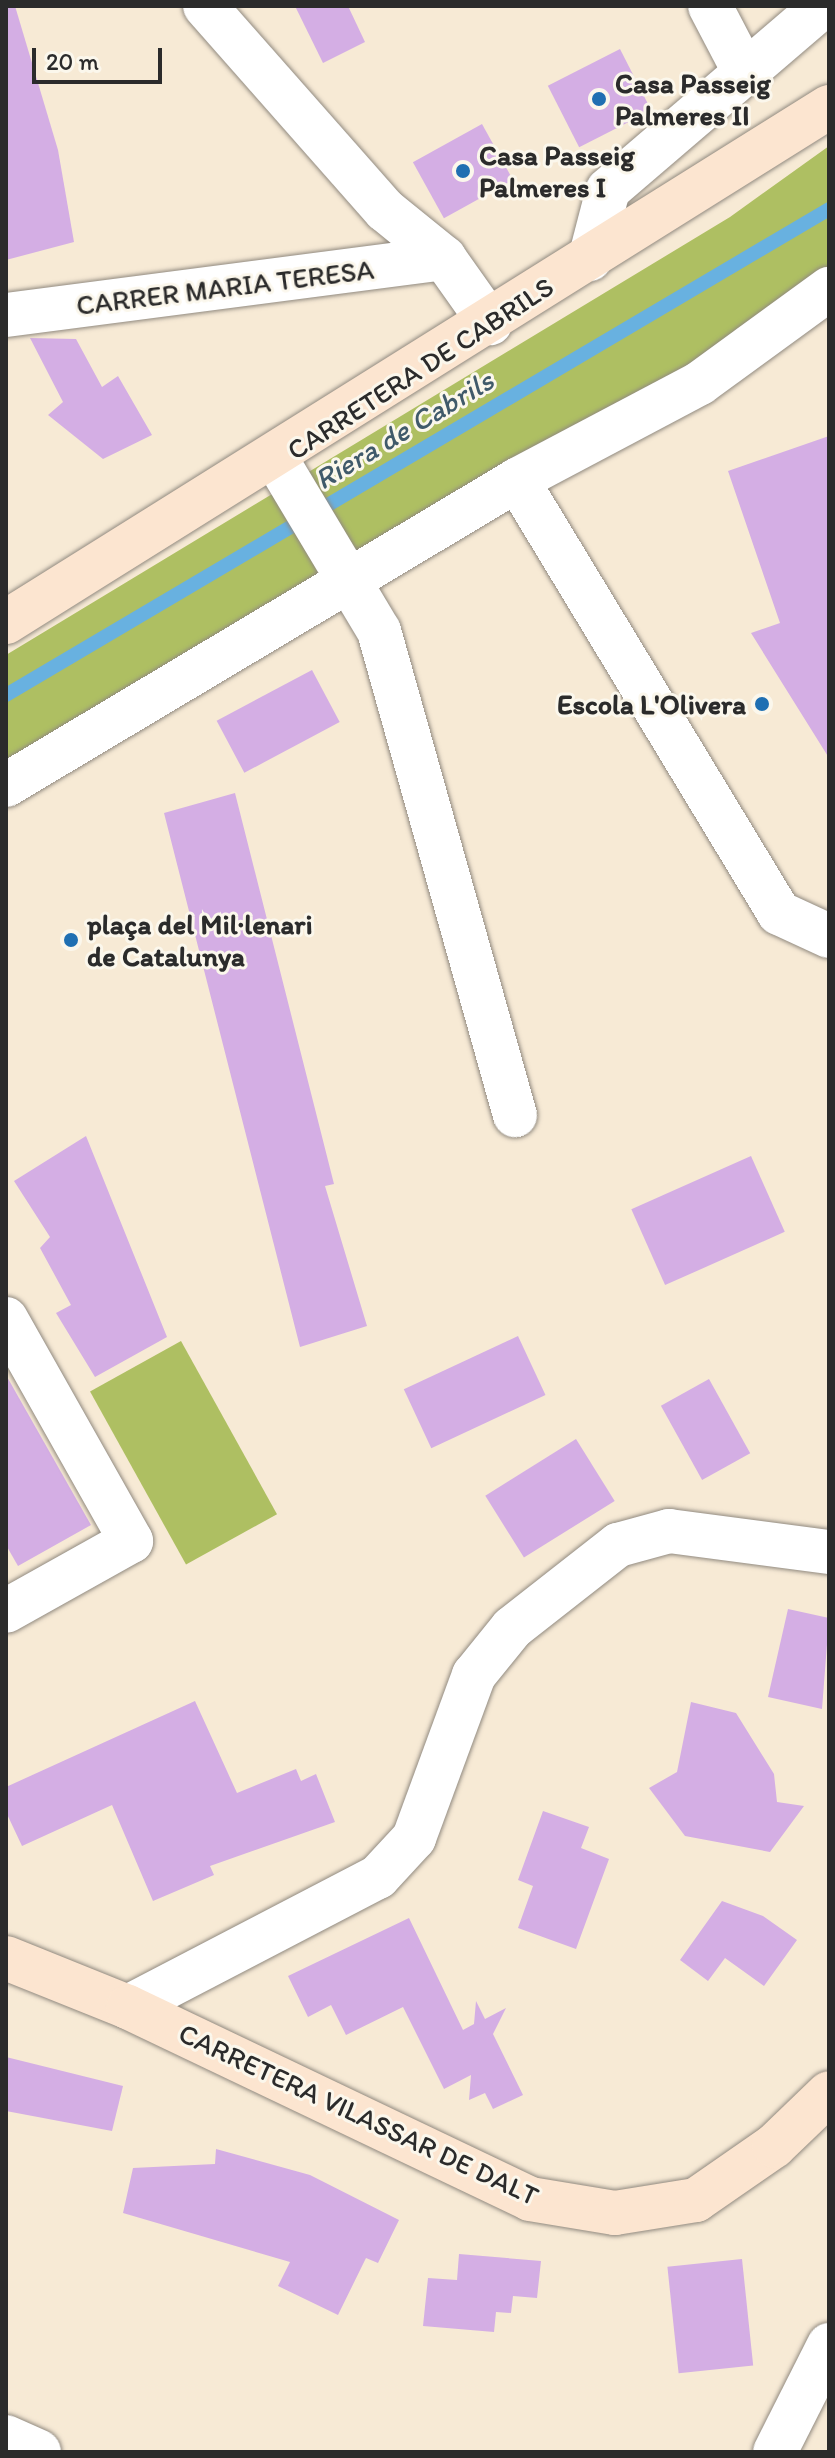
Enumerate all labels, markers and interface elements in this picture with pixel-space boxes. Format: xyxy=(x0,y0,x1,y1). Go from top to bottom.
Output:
scale bar xyxy=(36,32,166,82)
text: 20 m xyxy=(46,47,99,76)
place label: Casa Passeig Palmeres II xyxy=(615,66,770,132)
marker: Casa Passeig Palmeres II xyxy=(590,90,608,108)
place label: Casa Passeig Palmeres I xyxy=(479,138,634,204)
marker: Casa Passeig Palmeres I xyxy=(454,162,472,180)
street label: CARRER MARIA TERESA xyxy=(76,252,374,322)
street label: CARRETERA DE CABRILS xyxy=(282,270,558,466)
water label: Riera de Cabrils xyxy=(308,362,500,498)
place label: Escola L'Olivera xyxy=(556,687,746,721)
marker: Escola L'Olivera xyxy=(753,695,771,713)
place label: plaça del Mil·lenari de Catalunya xyxy=(87,907,312,973)
marker: plaça del Mil·lenari de Catalunya xyxy=(62,931,80,949)
street label: CARRETERA VILASSAR DE DALT xyxy=(172,2015,546,2213)

